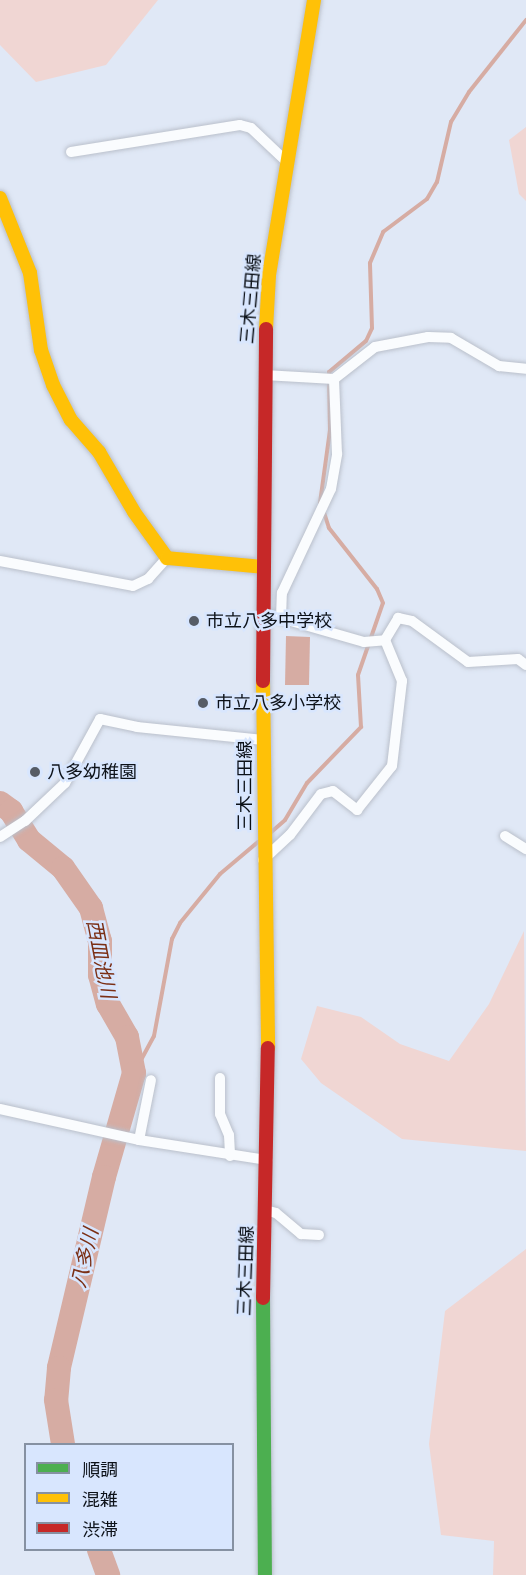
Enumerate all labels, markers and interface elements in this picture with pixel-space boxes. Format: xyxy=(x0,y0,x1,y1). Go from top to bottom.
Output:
street label: 三木三田線 xyxy=(236,253,266,345)
place label: 市立八多中学校 xyxy=(206,610,332,632)
marker: 市立八多中学校 xyxy=(187,614,201,628)
place label: 市立八多小学校 xyxy=(215,692,341,714)
marker: 市立八多小学校 xyxy=(196,696,210,710)
street label: 三木三田線 xyxy=(234,741,256,831)
place label: 八多幼稚園 xyxy=(47,761,137,783)
marker: 八多幼稚園 xyxy=(28,765,42,779)
water label: 西皿池川 xyxy=(82,917,120,1001)
water label: 八多川 xyxy=(67,1226,103,1290)
street label: 三木三田線 xyxy=(234,1226,258,1316)
legend xyxy=(24,1443,234,1551)
text: 順調 xyxy=(82,1460,118,1480)
text: 混雑 xyxy=(82,1490,118,1510)
text: 渋滞 xyxy=(82,1520,118,1540)

